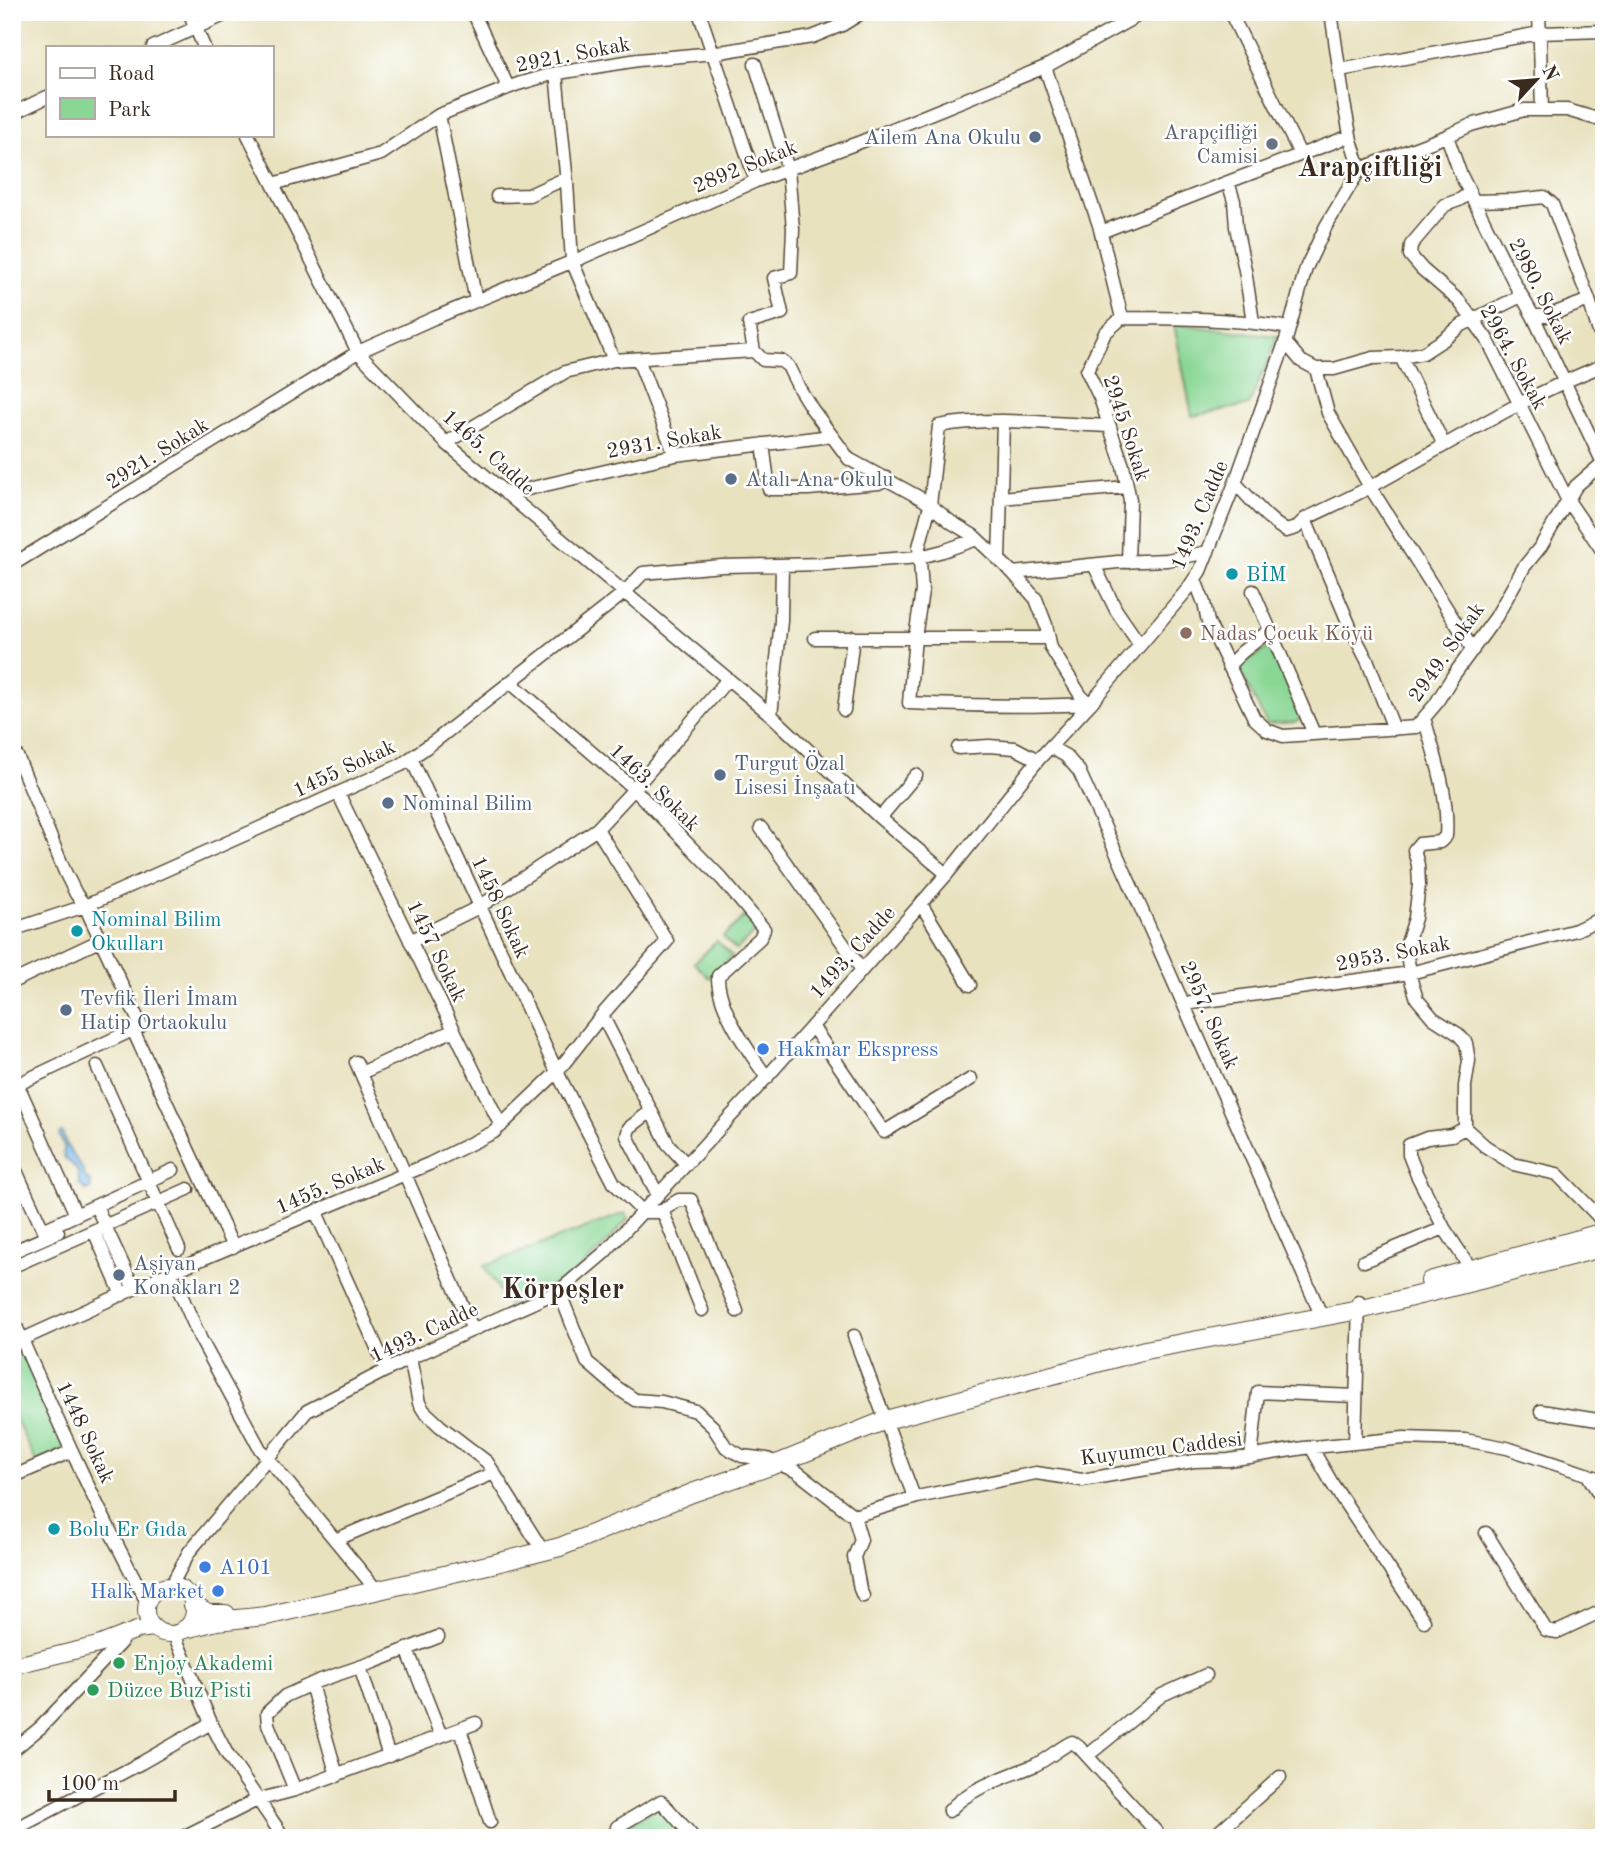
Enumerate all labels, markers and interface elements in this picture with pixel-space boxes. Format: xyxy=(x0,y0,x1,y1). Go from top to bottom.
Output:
street label: 2921. Sokak xyxy=(514,34,632,77)
legend xyxy=(46,46,273,136)
north arrow xyxy=(1500,46,1570,116)
text: N xyxy=(1537,63,1561,85)
text: Road xyxy=(108,64,155,85)
text: Park xyxy=(108,100,151,121)
place label: Arapçifliği Camisi xyxy=(1163,123,1258,168)
place label: Ailem Ana Okulu xyxy=(864,128,1021,149)
marker: Ailem Ana Okulu xyxy=(1027,129,1043,145)
marker: Arapçifliği Camisi xyxy=(1264,136,1280,152)
street label: 2892 Sokak xyxy=(691,137,801,198)
district label: Arapçiftliği xyxy=(1298,155,1442,183)
street label: 2980. Sokak xyxy=(1504,235,1575,348)
street label: 2964. Sokak xyxy=(1475,302,1550,414)
street label: 2945 Sokak xyxy=(1099,373,1153,484)
street label: 1465. Cadde xyxy=(438,406,538,500)
street label: 2921. Sokak xyxy=(103,415,213,494)
street label: 2931. Sokak xyxy=(605,422,723,463)
street label: 1493. Cadde xyxy=(1168,458,1233,573)
place label: Atalı Ana Okulu xyxy=(745,470,893,491)
marker: Atalı Ana Okulu xyxy=(723,471,739,487)
place label: BİM xyxy=(1246,561,1286,586)
marker: BİM xyxy=(1224,566,1240,582)
street label: 2949. Sokak xyxy=(1405,599,1489,706)
place label: Nadas Çocuk Köyü xyxy=(1200,624,1373,645)
marker: Nadas Çocuk Köyü xyxy=(1178,625,1194,641)
street label: 1455 Sokak xyxy=(290,737,399,802)
street label: 1463. Sokak xyxy=(605,740,703,836)
place label: Turgut Özal Lisesi İnşaatı xyxy=(734,750,856,799)
marker: Turgut Özal Lisesi İnşaatı xyxy=(712,767,728,783)
place label: Nominal Bilim xyxy=(402,794,532,815)
marker: Nominal Bilim xyxy=(380,795,396,811)
street label: 1458 Sokak xyxy=(467,853,532,962)
street label: 1457 Sokak xyxy=(402,898,469,1006)
street label: 1493. Cadde xyxy=(806,903,900,1003)
place label: Nominal Bilim Okulları xyxy=(91,910,221,955)
marker: Nominal Bilim Okulları xyxy=(69,923,85,939)
street label: 2953. Sokak xyxy=(1334,933,1452,976)
street label: 2957. Sokak xyxy=(1175,958,1242,1073)
place label: Tevfik İleri İmam Hatip Ortaokulu xyxy=(80,985,238,1034)
marker: Tevfik İleri İmam Hatip Ortaokulu xyxy=(58,1002,74,1018)
place label: Hakmar Ekspress xyxy=(777,1040,938,1061)
marker: Hakmar Ekspress xyxy=(755,1041,771,1057)
street label: 1455. Sokak xyxy=(273,1154,388,1219)
place label: Aşiyan Konakları 2 xyxy=(133,1254,240,1299)
marker: Aşiyan Konakları 2 xyxy=(111,1267,127,1283)
district label: Körpeşler xyxy=(502,1277,624,1305)
street label: 1493. Cadde xyxy=(367,1299,482,1367)
street label: 1448 Sokak xyxy=(52,1378,117,1487)
street label: Kuyumcu Caddesi xyxy=(1079,1429,1243,1470)
place label: Bolu Er Gıda xyxy=(68,1520,187,1541)
marker: Bolu Er Gıda xyxy=(46,1521,62,1537)
place label: A101 xyxy=(219,1558,272,1579)
marker: A101 xyxy=(197,1559,213,1575)
place label: Halk Market xyxy=(90,1582,204,1603)
marker: Halk Market xyxy=(210,1583,226,1599)
place label: Enjoy Akademi xyxy=(133,1654,273,1675)
marker: Enjoy Akademi xyxy=(111,1655,127,1671)
place label: Düzce Buz Pisti xyxy=(107,1681,251,1702)
marker: Düzce Buz Pisti xyxy=(85,1682,101,1698)
scale bar xyxy=(49,1759,175,1803)
text: 100 m xyxy=(60,1774,119,1795)

